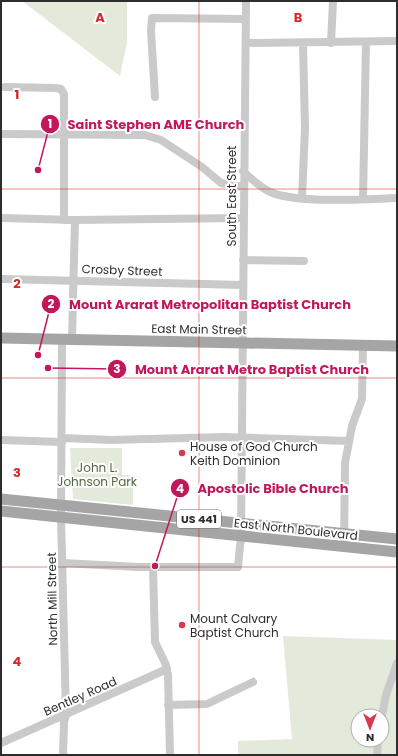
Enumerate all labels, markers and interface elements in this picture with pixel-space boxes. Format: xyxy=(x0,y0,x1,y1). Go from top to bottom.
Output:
text: A xyxy=(95,8,105,27)
text: B xyxy=(294,8,303,27)
text: 1 xyxy=(15,85,19,104)
callout: Saint Stephen AME Church xyxy=(40,112,253,137)
text: 1 xyxy=(48,115,52,132)
text: Saint Stephen AME Church xyxy=(68,115,245,134)
street label: South East Street xyxy=(223,146,240,246)
street label: Crosby Street xyxy=(81,260,163,280)
text: 2 xyxy=(13,274,21,293)
callout: Mount Ararat Metropolitan Baptist Church xyxy=(41,292,359,317)
text: 2 xyxy=(48,295,55,312)
text: Mount Ararat Metropolitan Baptist Church xyxy=(69,295,351,314)
street label: East Main Street xyxy=(151,320,247,338)
callout: Mount Ararat Metro Baptist Church xyxy=(107,357,377,382)
text: 3 xyxy=(113,360,121,377)
text: Mount Ararat Metro Baptist Church xyxy=(135,360,369,379)
place label: House of God Church Keith Dominion xyxy=(190,438,318,469)
marker: House of God Church Keith Dominion xyxy=(177,448,187,458)
park label: John L. Johnson Park xyxy=(57,459,138,490)
text: 3 xyxy=(13,463,21,482)
callout: Apostolic Bible Church xyxy=(170,476,357,501)
text: Apostolic Bible Church xyxy=(197,479,349,498)
text: 4 xyxy=(176,480,184,497)
road number: US 441 xyxy=(177,510,221,528)
street label: East North Boulevard xyxy=(233,514,359,544)
street label: North Mill Street xyxy=(43,552,61,646)
place label: Mount Calvary Baptist Church xyxy=(190,610,279,641)
marker: Mount Calvary Baptist Church xyxy=(177,620,187,630)
text: 4 xyxy=(13,652,22,671)
street label: Bentley Road xyxy=(41,672,119,720)
north arrow xyxy=(350,708,390,748)
text: N xyxy=(366,730,374,746)

